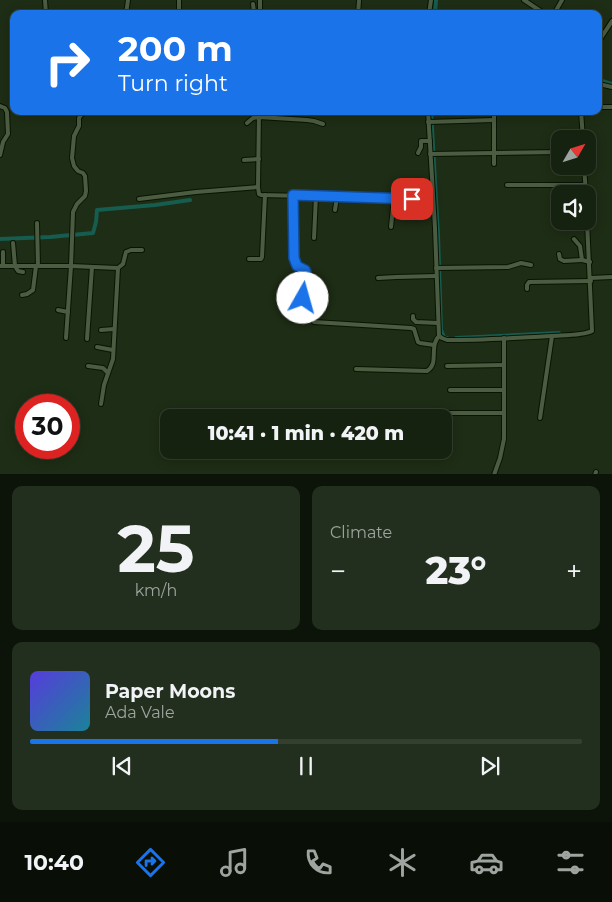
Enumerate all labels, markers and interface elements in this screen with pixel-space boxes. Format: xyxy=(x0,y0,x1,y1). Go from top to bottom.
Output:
text: 200 m xyxy=(118,27,233,70)
icon: right xyxy=(35,30,100,95)
text: Turn right xyxy=(118,70,228,97)
north arrow xyxy=(551,130,596,175)
map controls xyxy=(551,130,596,230)
pin xyxy=(391,178,433,220)
icon: arrive xyxy=(398,185,426,213)
button: sound xyxy=(551,185,596,230)
position arrow xyxy=(276,271,328,323)
speed limit sign: 30 xyxy=(15,394,80,459)
text: 10:41 · 1 min · 420 m xyxy=(208,422,404,445)
text: 25 xyxy=(117,509,195,588)
text: Climate xyxy=(330,523,392,542)
text: 23° xyxy=(426,547,486,594)
text: − xyxy=(330,554,346,588)
text: + xyxy=(566,554,582,588)
text: km/h xyxy=(135,581,177,600)
text: Paper Moons xyxy=(105,680,235,703)
text: Ada Vale xyxy=(105,703,175,722)
icon: previous xyxy=(108,752,136,780)
icon: pause xyxy=(292,752,320,780)
icon: next xyxy=(476,752,504,780)
icon: directions xyxy=(133,845,168,880)
icon: music xyxy=(217,845,252,880)
icon: phone xyxy=(301,845,336,880)
icon: climate xyxy=(385,845,420,880)
icon: car xyxy=(469,845,504,880)
icon: filters xyxy=(553,845,588,880)
text: 10:40 xyxy=(24,849,84,876)

